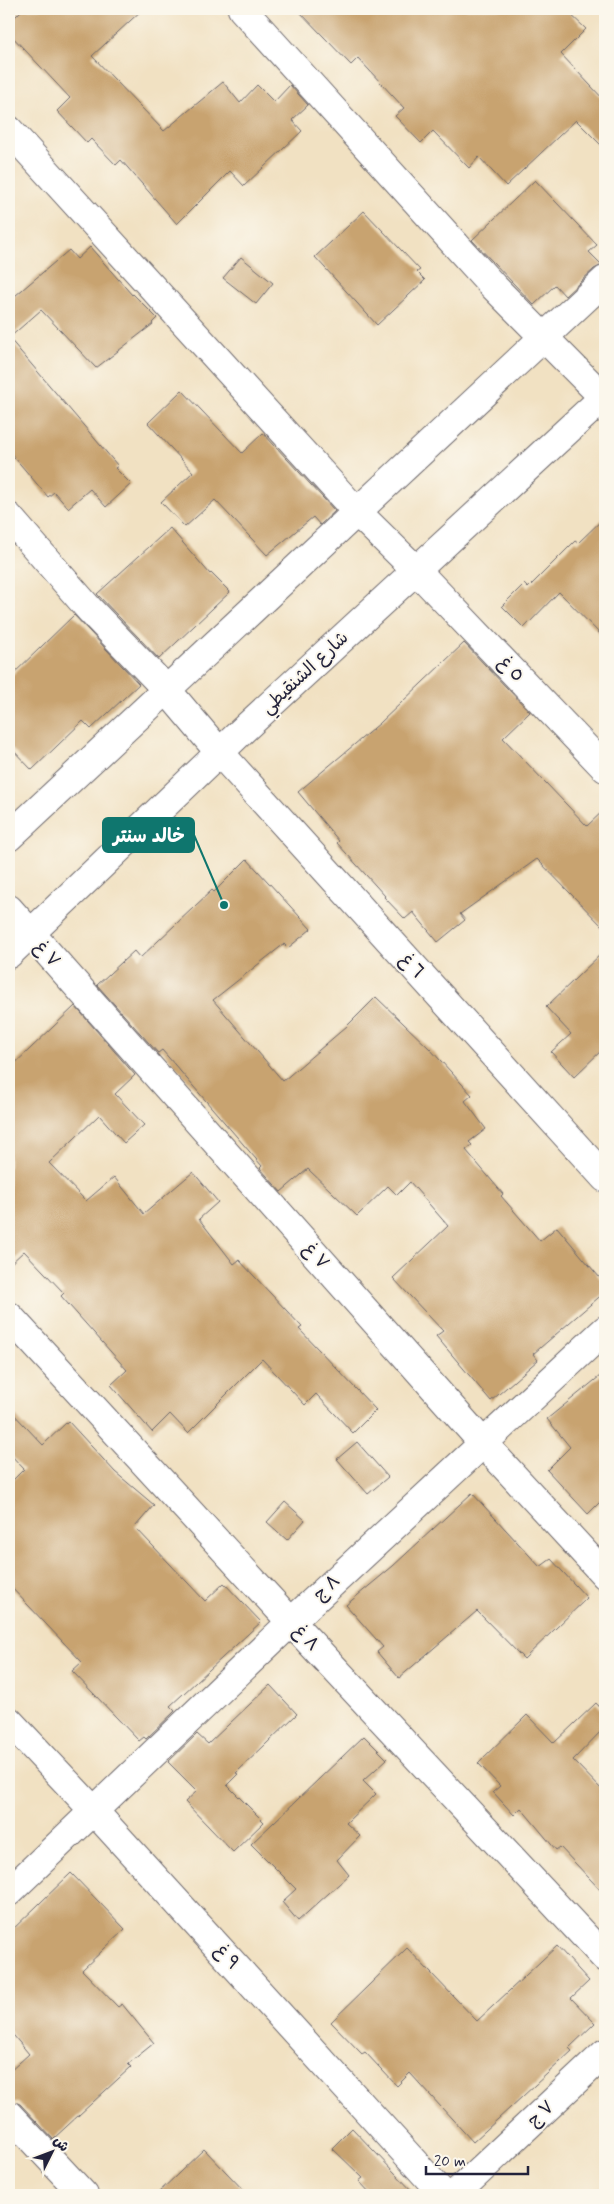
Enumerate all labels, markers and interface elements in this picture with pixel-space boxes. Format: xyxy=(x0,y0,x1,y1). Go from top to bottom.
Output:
street label: شارع الشنقيطي xyxy=(256,626,356,722)
street label: ٥ غ xyxy=(493,651,529,687)
callout: خالد سنتر xyxy=(103,818,194,852)
text: خالد سنتر xyxy=(111,824,185,849)
street label: ٧ غ xyxy=(29,935,65,973)
street label: ٦ غ xyxy=(394,948,430,984)
street label: ٧ غ xyxy=(298,1237,334,1275)
street label: ٨ ج xyxy=(308,1569,346,1607)
street label: ٨ غ xyxy=(288,1619,324,1657)
street label: ٩ غ xyxy=(209,1939,245,1975)
street label: ٧ ج xyxy=(522,2095,560,2133)
north arrow xyxy=(28,2126,78,2176)
text: ش xyxy=(49,2132,73,2156)
scale bar xyxy=(426,2144,529,2176)
text: 20 m xyxy=(434,2152,466,2172)

